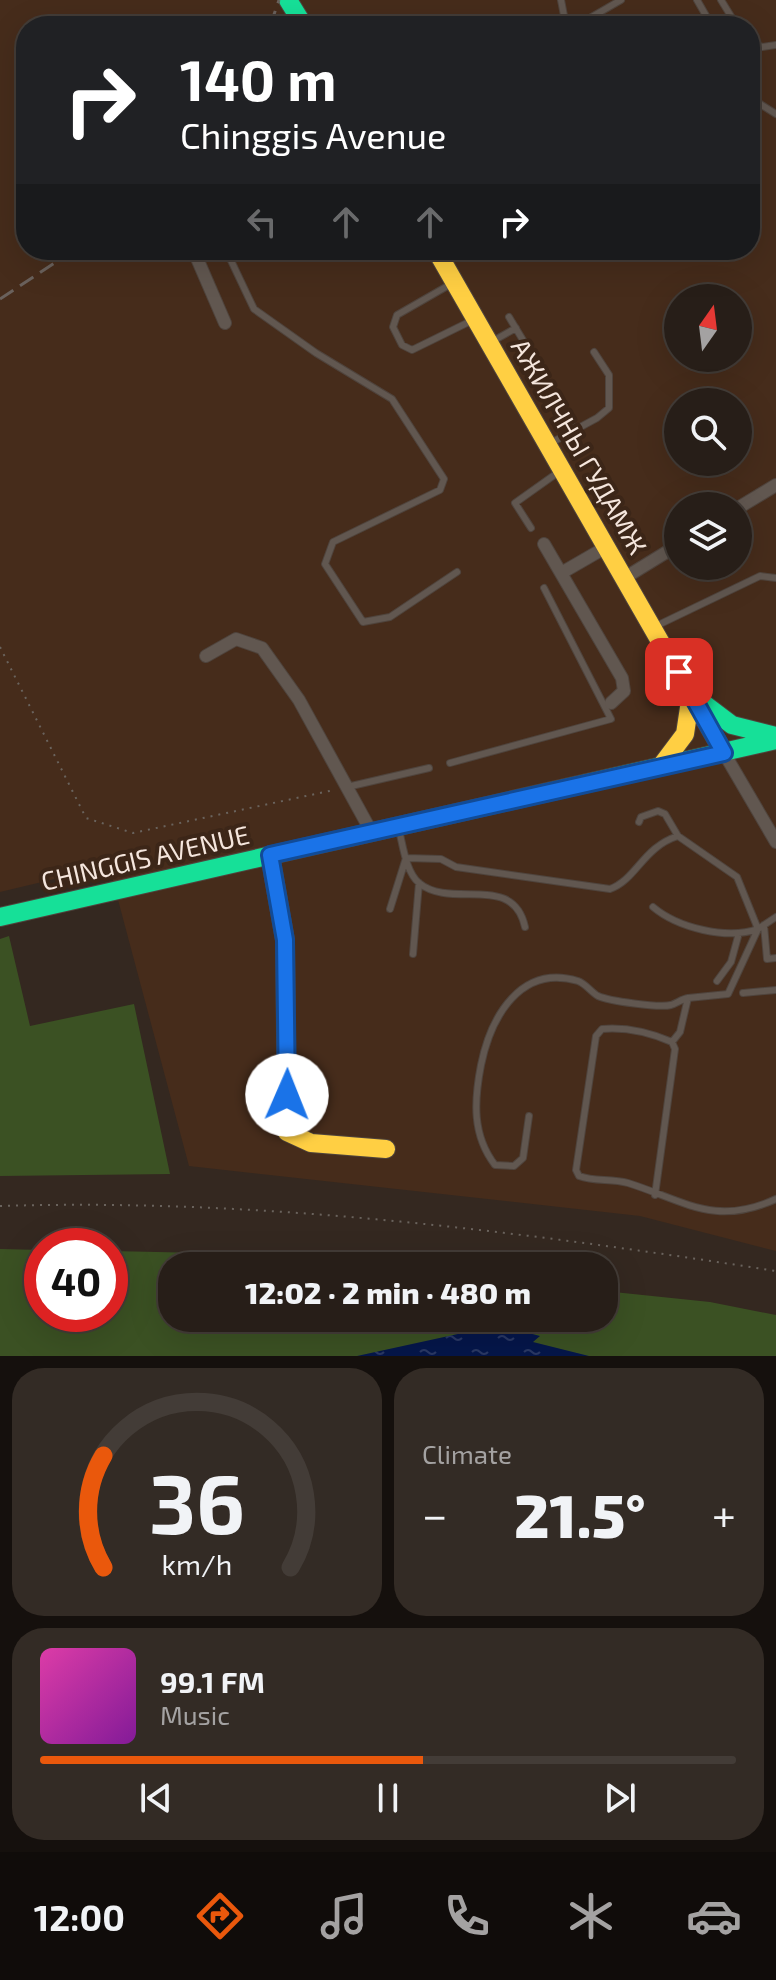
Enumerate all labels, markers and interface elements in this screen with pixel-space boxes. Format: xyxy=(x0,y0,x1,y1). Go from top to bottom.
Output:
text: 140 m xyxy=(180,45,337,112)
icon: right xyxy=(48,48,152,152)
text: Chinggis Avenue xyxy=(180,113,446,156)
icon: left xyxy=(240,200,284,244)
icon: ahead xyxy=(324,200,368,244)
icon: ahead xyxy=(408,200,452,244)
icon: right xyxy=(492,200,536,244)
north arrow xyxy=(664,284,752,372)
map controls xyxy=(664,284,752,580)
street label: АЖИЛЧНЫ ГУДАМЖ xyxy=(506,333,654,559)
button: search xyxy=(664,388,752,476)
button: layers xyxy=(664,492,752,580)
pin xyxy=(645,638,713,706)
icon: arrive xyxy=(657,650,701,694)
street label: CHINGGIS AVENUE xyxy=(38,818,252,896)
position arrow xyxy=(245,1053,329,1137)
speed limit sign: 40 xyxy=(24,1228,128,1332)
text: 12:02 · 2 min · 480 m xyxy=(245,1274,531,1310)
text: Climate xyxy=(422,1438,512,1469)
text: 36 xyxy=(149,1451,245,1551)
text: 21.5° xyxy=(514,1478,645,1550)
text: − xyxy=(422,1487,448,1540)
text: + xyxy=(712,1487,736,1540)
text: km/h xyxy=(162,1546,232,1581)
text: 99.1 FM xyxy=(160,1663,265,1699)
text: Music xyxy=(160,1699,230,1730)
icon: previous xyxy=(134,1776,178,1820)
icon: pause xyxy=(366,1776,410,1820)
icon: next xyxy=(598,1776,642,1820)
icon: directions xyxy=(192,1888,248,1944)
icon: music xyxy=(316,1888,372,1944)
icon: phone xyxy=(439,1888,495,1944)
icon: climate xyxy=(563,1888,619,1944)
icon: car xyxy=(686,1888,742,1944)
text: 12:00 xyxy=(34,1895,125,1938)

